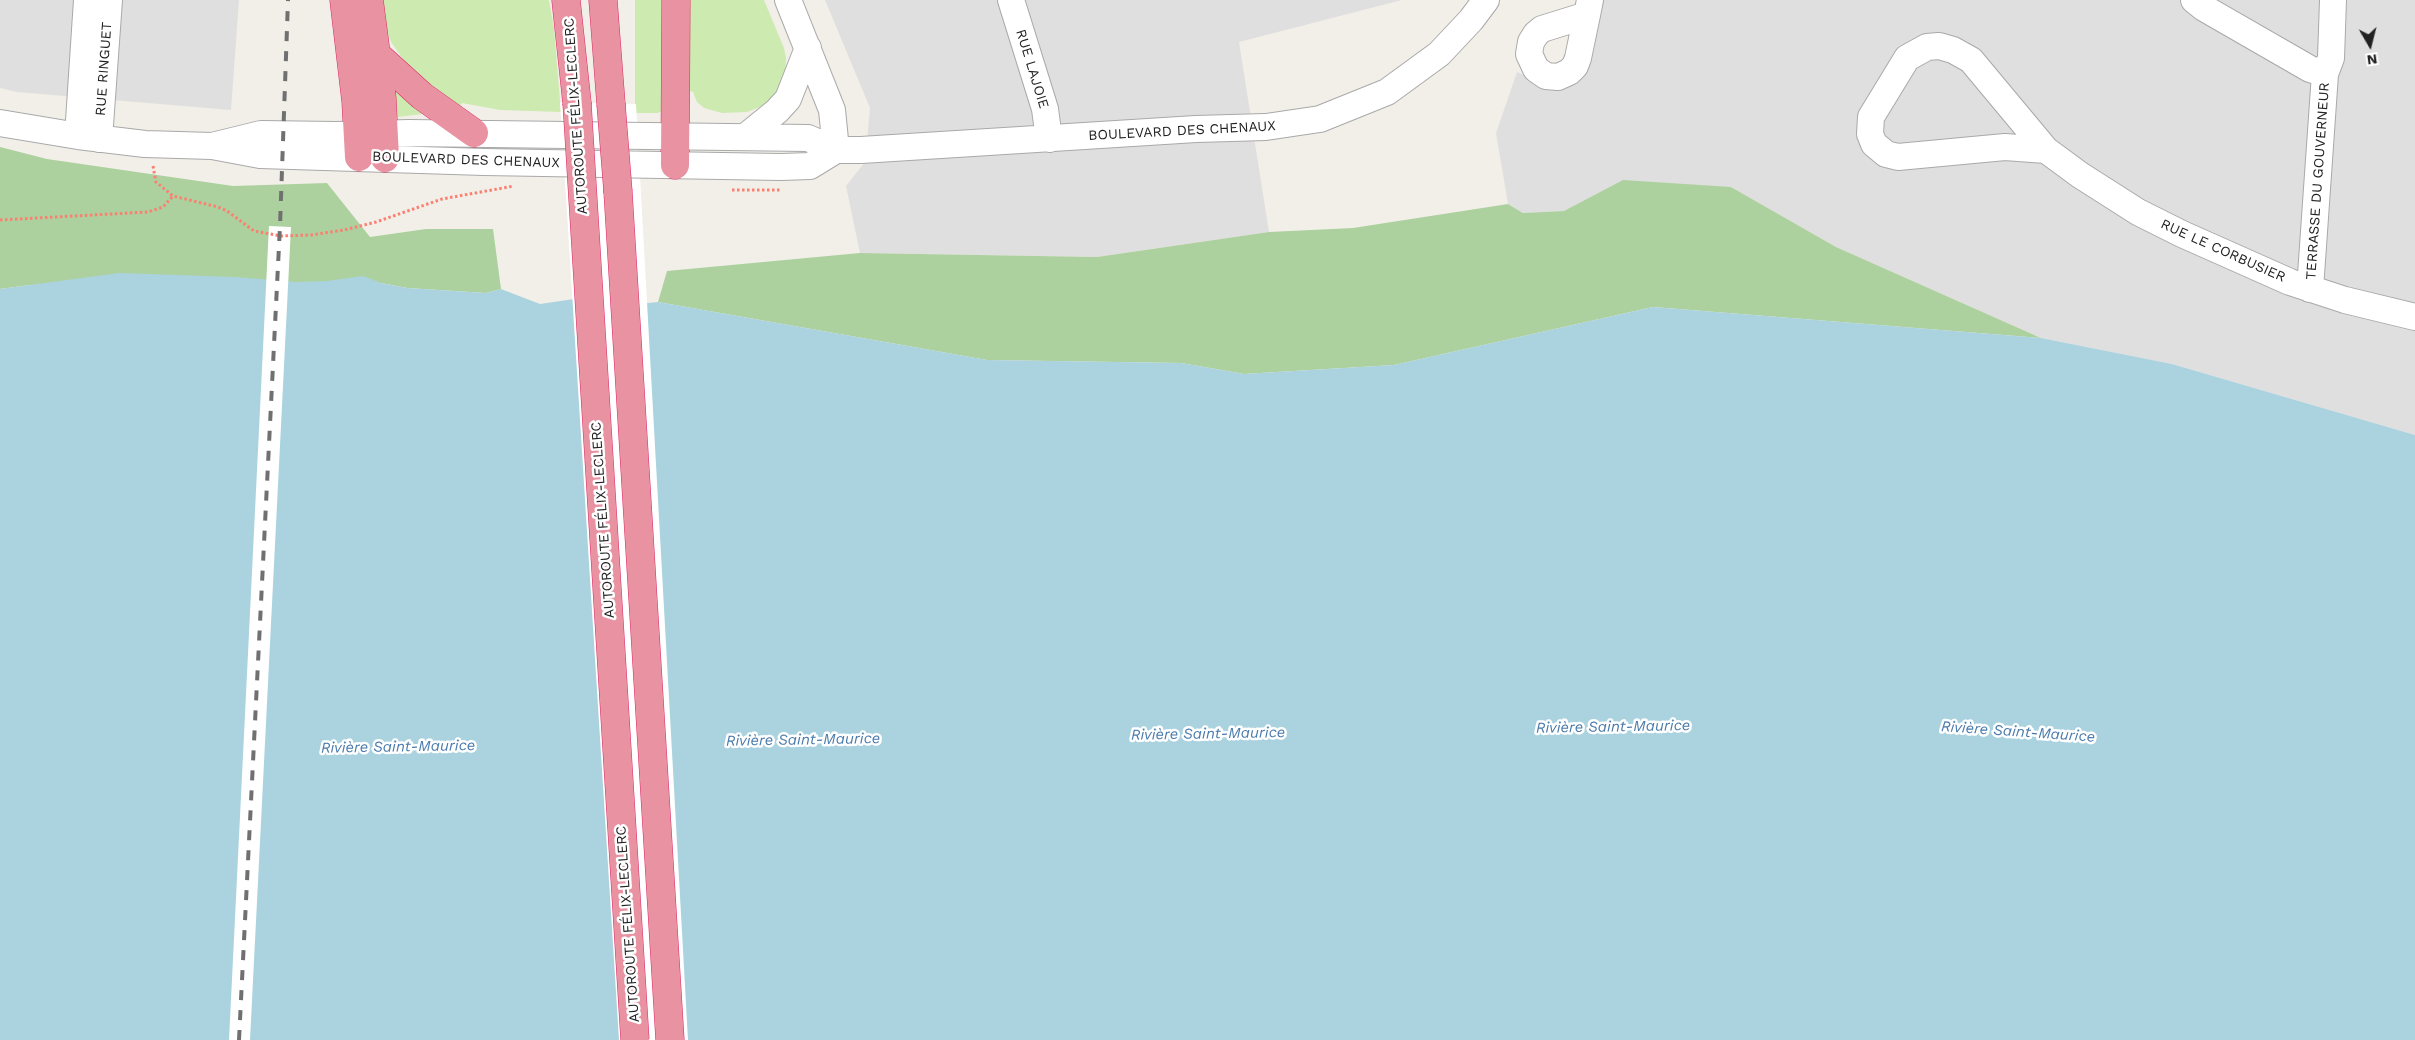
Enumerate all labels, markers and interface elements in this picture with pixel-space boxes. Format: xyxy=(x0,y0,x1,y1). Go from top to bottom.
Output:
street label: AUTOROUTE FÉLIX-LECLERC xyxy=(561,17,591,215)
north arrow xyxy=(2345,20,2395,70)
street label: RUE RINGUET xyxy=(92,21,116,117)
street label: RUE LAJOIE xyxy=(1012,27,1052,111)
text: N xyxy=(2366,51,2378,68)
street label: TERRASSE DU GOUVERNEUR xyxy=(2303,82,2333,280)
street label: BOULEVARD DES CHENAUX xyxy=(1088,118,1276,144)
street label: BOULEVARD DES CHENAUX xyxy=(372,148,560,172)
street label: RUE LE CORBUSIER xyxy=(2158,216,2288,286)
street label: AUTOROUTE FÉLIX-LECLERC xyxy=(588,421,618,619)
water label: Rivière Saint-Maurice xyxy=(1536,717,1690,737)
water label: Rivière Saint-Maurice xyxy=(1940,718,2096,746)
water label: Rivière Saint-Maurice xyxy=(1131,724,1285,744)
water label: Rivière Saint-Maurice xyxy=(726,730,880,750)
water label: Rivière Saint-Maurice xyxy=(321,737,475,757)
street label: AUTOROUTE FÉLIX-LECLERC xyxy=(613,825,643,1023)

